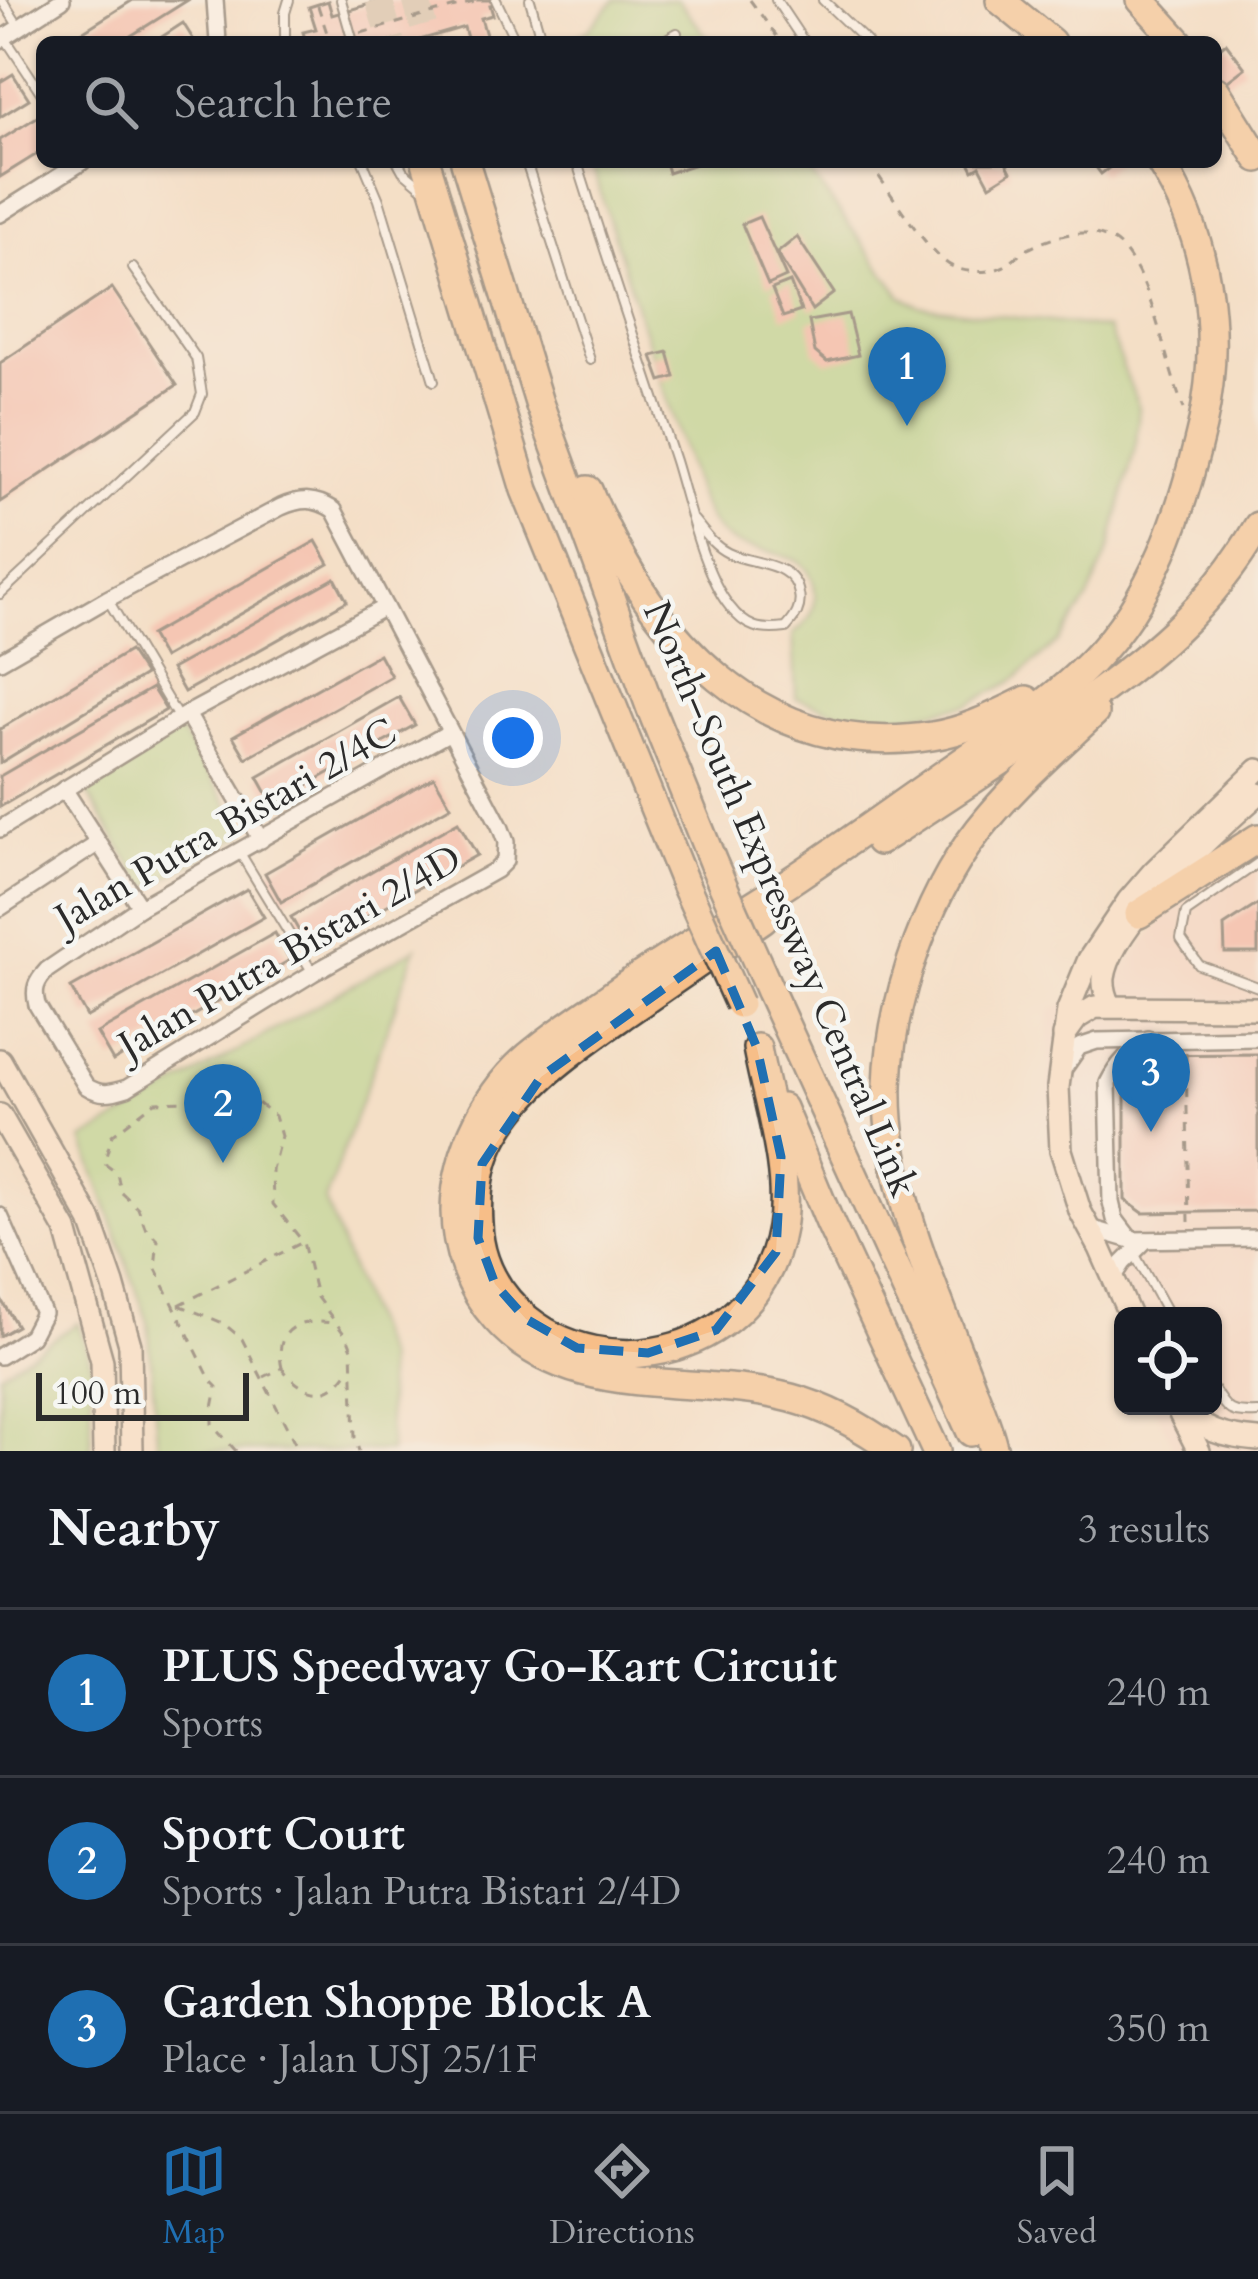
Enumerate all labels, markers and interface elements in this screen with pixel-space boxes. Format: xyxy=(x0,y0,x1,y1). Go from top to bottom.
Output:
search box xyxy=(36,36,1222,168)
icon: search xyxy=(78,69,144,135)
text: Search here xyxy=(174,72,392,133)
pin: 1 xyxy=(868,327,946,426)
street label: North–South Expressway Central Link xyxy=(630,593,930,1205)
street label: Jalan Putra Bistari 2/4C xyxy=(41,706,406,947)
your location xyxy=(483,708,543,768)
street label: Jalan Putra Bistari 2/4D xyxy=(105,832,471,1074)
pin: 3 xyxy=(1112,1033,1190,1132)
pin: 2 xyxy=(184,1064,262,1163)
map controls xyxy=(1114,1307,1222,1415)
button: locate xyxy=(1114,1307,1222,1415)
scale bar xyxy=(36,1367,249,1420)
text: 100 m xyxy=(54,1371,141,1416)
text: Nearby xyxy=(48,1494,220,1564)
text: 3 results xyxy=(1078,1503,1210,1556)
text: PLUS Speedway Go-Kart Circuit xyxy=(162,1636,837,1697)
text: 1 xyxy=(77,1666,97,1719)
text: 240 m xyxy=(1107,1666,1210,1719)
text: Sports xyxy=(162,1697,263,1750)
text: Sport Court xyxy=(162,1804,405,1865)
text: 2 xyxy=(77,1834,97,1887)
text: 240 m xyxy=(1107,1834,1210,1887)
text: Sports · Jalan Putra Bistari 2/4D xyxy=(162,1865,681,1918)
text: Garden Shoppe Block A xyxy=(162,1972,651,2033)
text: 3 xyxy=(77,2002,97,2055)
text: 350 m xyxy=(1107,2002,1210,2055)
text: Place · Jalan USJ 25/1F xyxy=(162,2033,538,2086)
tab: Map xyxy=(161,2138,227,2255)
tab: Directions xyxy=(549,2138,695,2255)
tab: Saved xyxy=(1017,2138,1097,2255)

